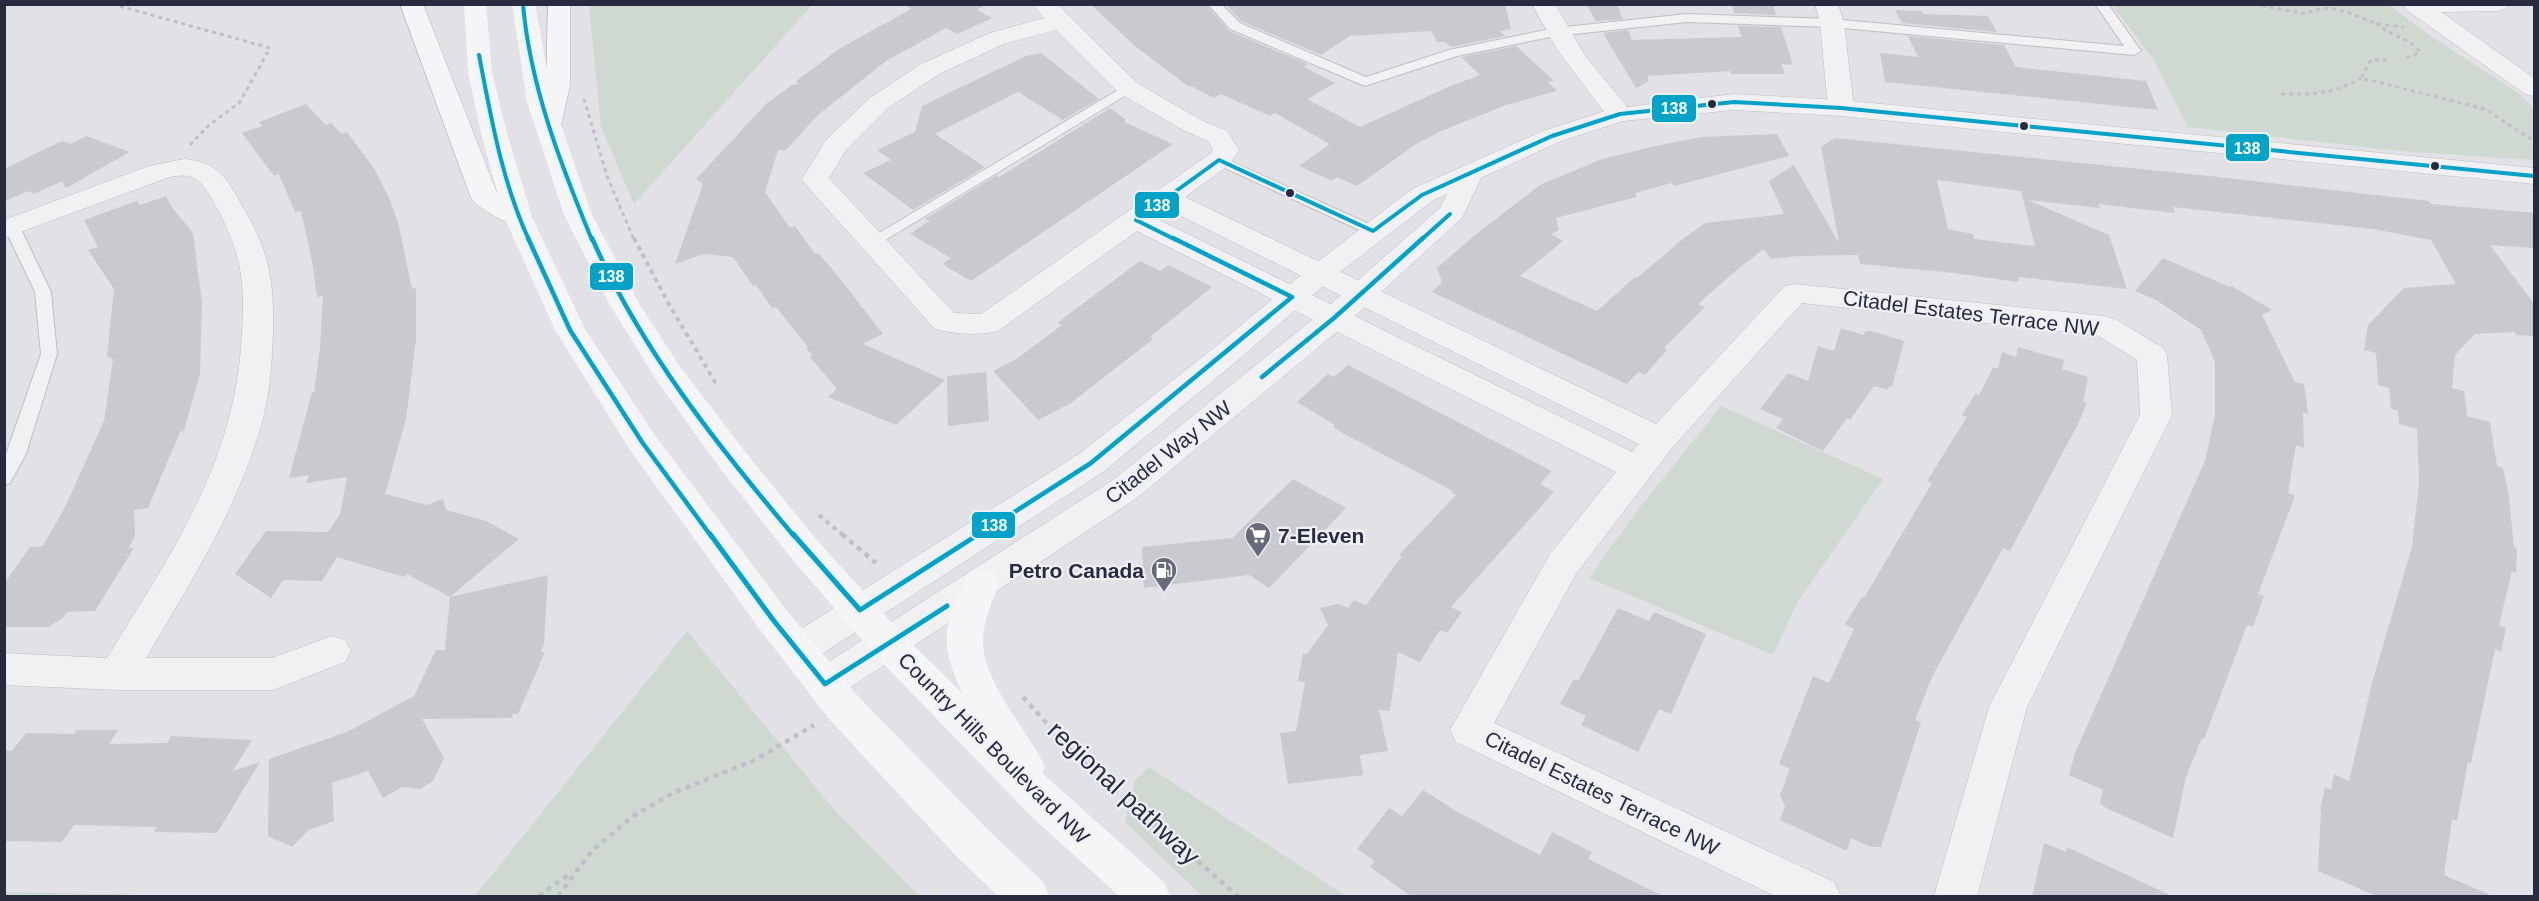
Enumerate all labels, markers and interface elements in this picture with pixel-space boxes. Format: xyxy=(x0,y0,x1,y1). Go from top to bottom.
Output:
line badge: 138 xyxy=(1651,94,1697,123)
unlabelled marker xyxy=(1706,98,1718,110)
text: 138 xyxy=(1661,100,1687,117)
unlabelled marker xyxy=(2018,120,2030,132)
line badge: 138 xyxy=(2225,133,2270,162)
text: 138 xyxy=(2234,140,2260,157)
unlabelled marker xyxy=(2429,160,2441,172)
unlabelled marker xyxy=(1284,187,1296,199)
line badge: 138 xyxy=(1134,191,1180,219)
text: 138 xyxy=(1144,197,1170,214)
line badge: 138 xyxy=(589,262,634,291)
text: 138 xyxy=(598,268,624,285)
street label: Citadel Estates Terrace NW xyxy=(1842,286,2100,340)
street label: Citadel Way NW xyxy=(1101,396,1236,508)
line badge: 138 xyxy=(971,511,1016,539)
text: 138 xyxy=(981,517,1007,534)
supermarket icon: 7-Eleven xyxy=(1243,520,1273,558)
place label: 7-Eleven xyxy=(1278,524,1364,547)
fuel station icon: Petro Canada xyxy=(1149,555,1179,593)
place label: Petro Canada xyxy=(1009,559,1144,582)
street label: Country Hills Boulevard NW xyxy=(894,648,1094,848)
street label: regional pathway xyxy=(1042,715,1206,871)
street label: Citadel Estates Terrace NW xyxy=(1481,726,1723,860)

